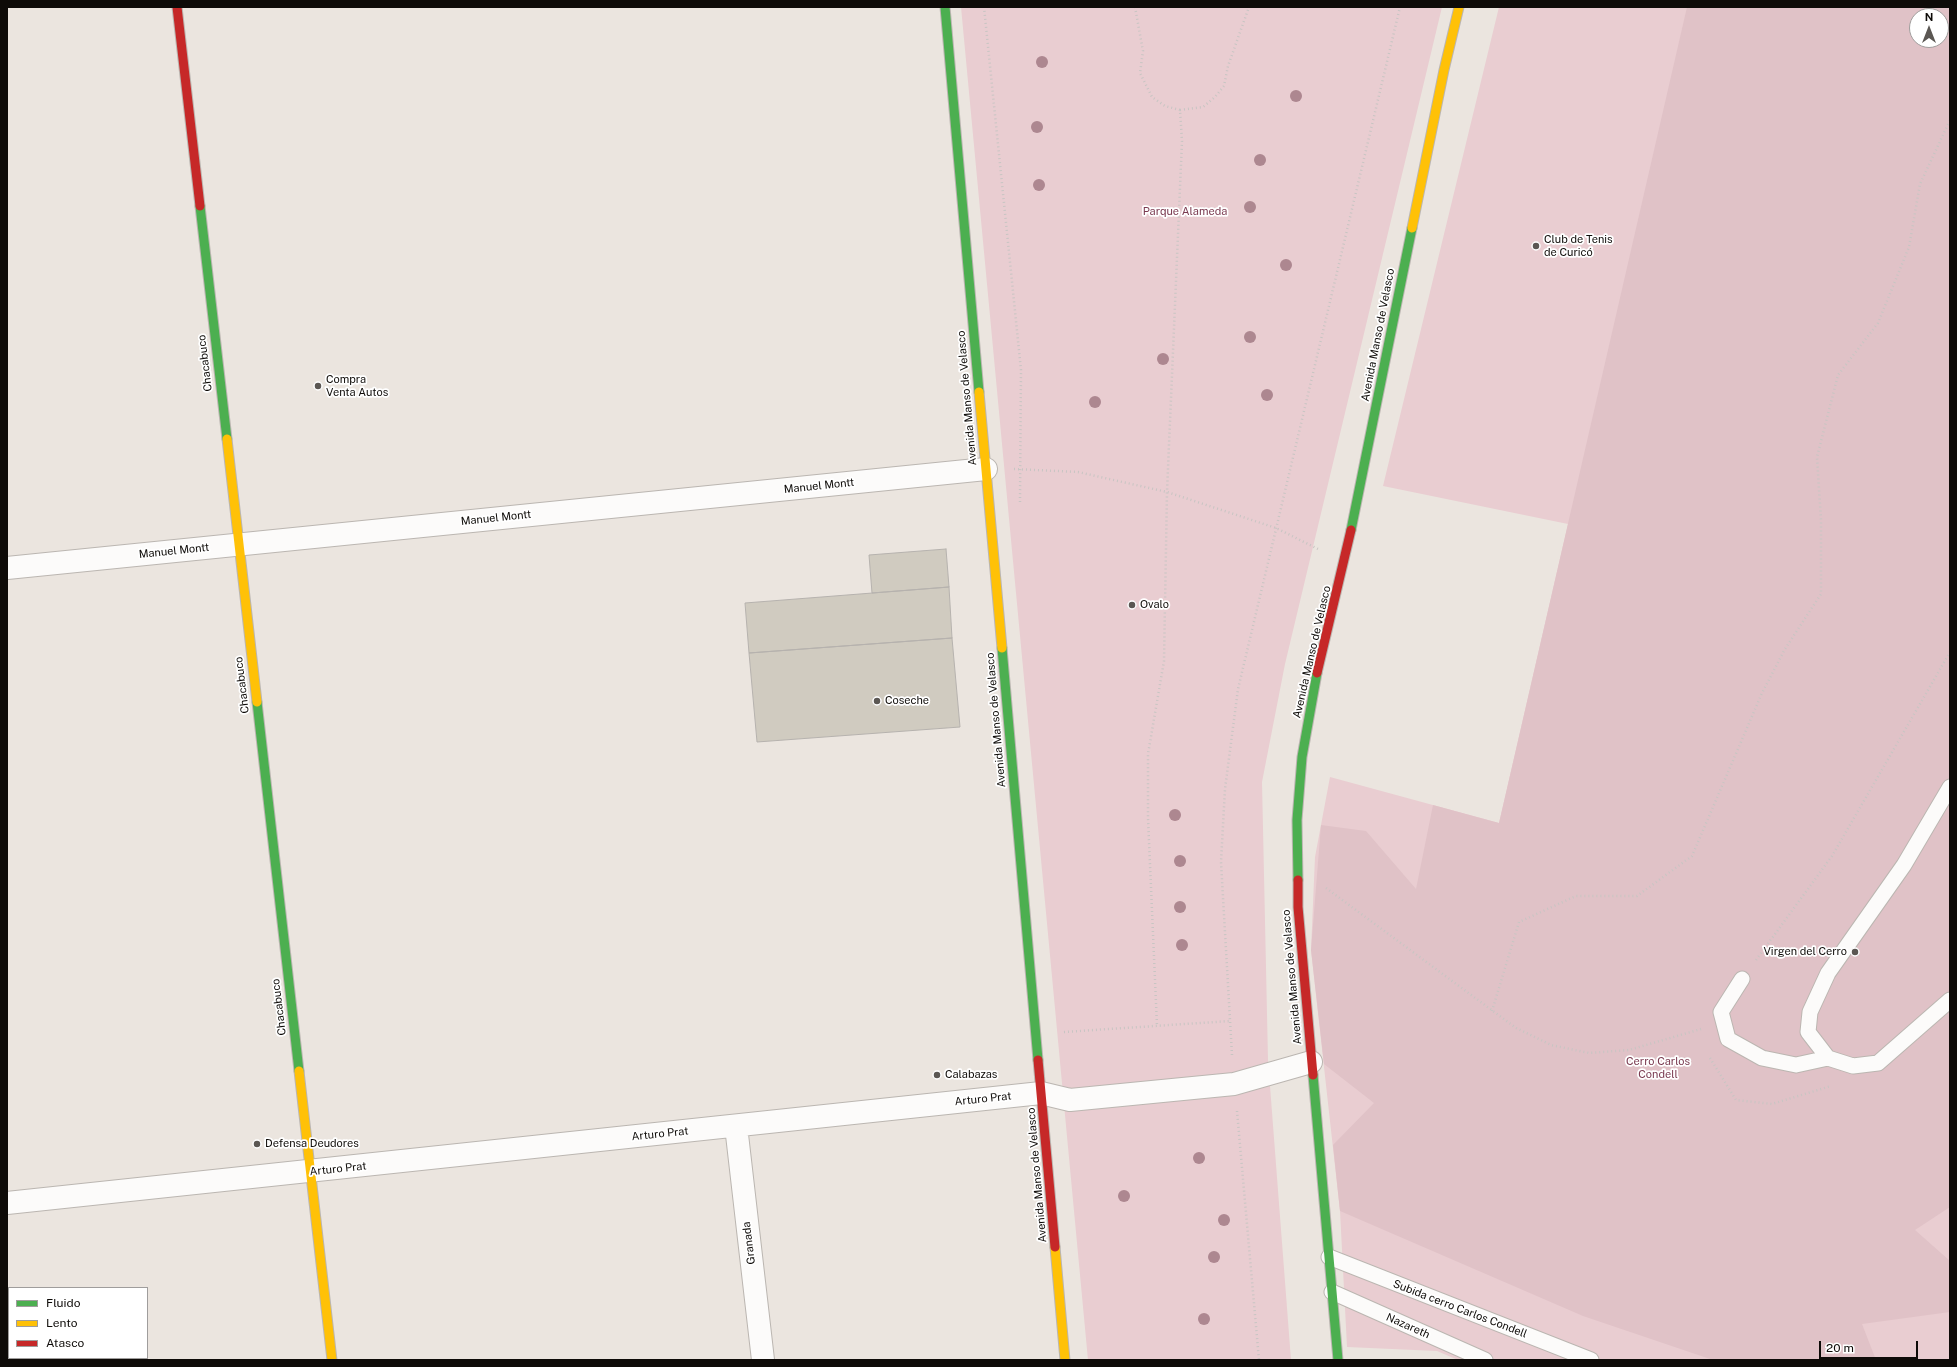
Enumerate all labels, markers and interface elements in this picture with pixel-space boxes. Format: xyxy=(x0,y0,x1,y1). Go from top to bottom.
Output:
north arrow xyxy=(1909,8,1949,48)
text: N xyxy=(1925,11,1933,23)
park label: Parque Alameda xyxy=(1143,205,1227,219)
place label: Club de Tenis de Curicó xyxy=(1544,233,1613,259)
marker: Club de Tenis de Curicó xyxy=(1531,241,1541,251)
street label: Avenida Manso de Velasco xyxy=(1359,267,1397,403)
street label: Avenida Manso de Velasco xyxy=(955,330,979,466)
street label: Chacabuco xyxy=(195,334,215,392)
place label: Compra Venta Autos xyxy=(326,373,388,399)
marker: Compra Venta Autos xyxy=(313,381,323,391)
street label: Manuel Montt xyxy=(783,476,855,496)
street label: Manuel Montt xyxy=(460,508,532,528)
street label: Manuel Montt xyxy=(138,541,210,561)
street label: Avenida Manso de Velasco xyxy=(1290,585,1334,719)
place label: Ovalo xyxy=(1140,598,1169,612)
marker: Ovalo xyxy=(1127,600,1137,610)
street label: Avenida Manso de Velasco xyxy=(984,652,1008,788)
street label: Chacabuco xyxy=(232,656,252,714)
place label: Coseche xyxy=(885,694,929,708)
marker: Coseche xyxy=(872,696,882,706)
street label: Avenida Manso de Velasco xyxy=(1280,909,1304,1045)
place label: Virgen del Cerro xyxy=(1763,945,1847,959)
marker: Virgen del Cerro xyxy=(1850,947,1860,957)
street label: Chacabuco xyxy=(269,978,289,1036)
park label: Cerro Carlos Condell xyxy=(1626,1055,1690,1081)
place label: Calabazas xyxy=(945,1068,997,1082)
marker: Calabazas xyxy=(932,1070,942,1080)
street label: Arturo Prat xyxy=(954,1089,1012,1109)
street label: Avenida Manso de Velasco xyxy=(1025,1107,1049,1243)
street label: Arturo Prat xyxy=(631,1124,689,1144)
place label: Defensa Deudores xyxy=(265,1137,359,1151)
marker: Defensa Deudores xyxy=(252,1139,262,1149)
street label: Arturo Prat xyxy=(309,1159,367,1179)
street label: Granada xyxy=(740,1221,758,1265)
street label: Subida cerro Carlos Condell xyxy=(1391,1277,1529,1341)
legend xyxy=(8,1287,148,1359)
text: Fluido xyxy=(46,1296,81,1310)
street label: Nazareth xyxy=(1384,1311,1432,1341)
text: Lento xyxy=(46,1316,77,1330)
scale bar xyxy=(1821,1333,1920,1359)
text: Atasco xyxy=(46,1336,84,1350)
text: 20 m xyxy=(1826,1341,1854,1355)

